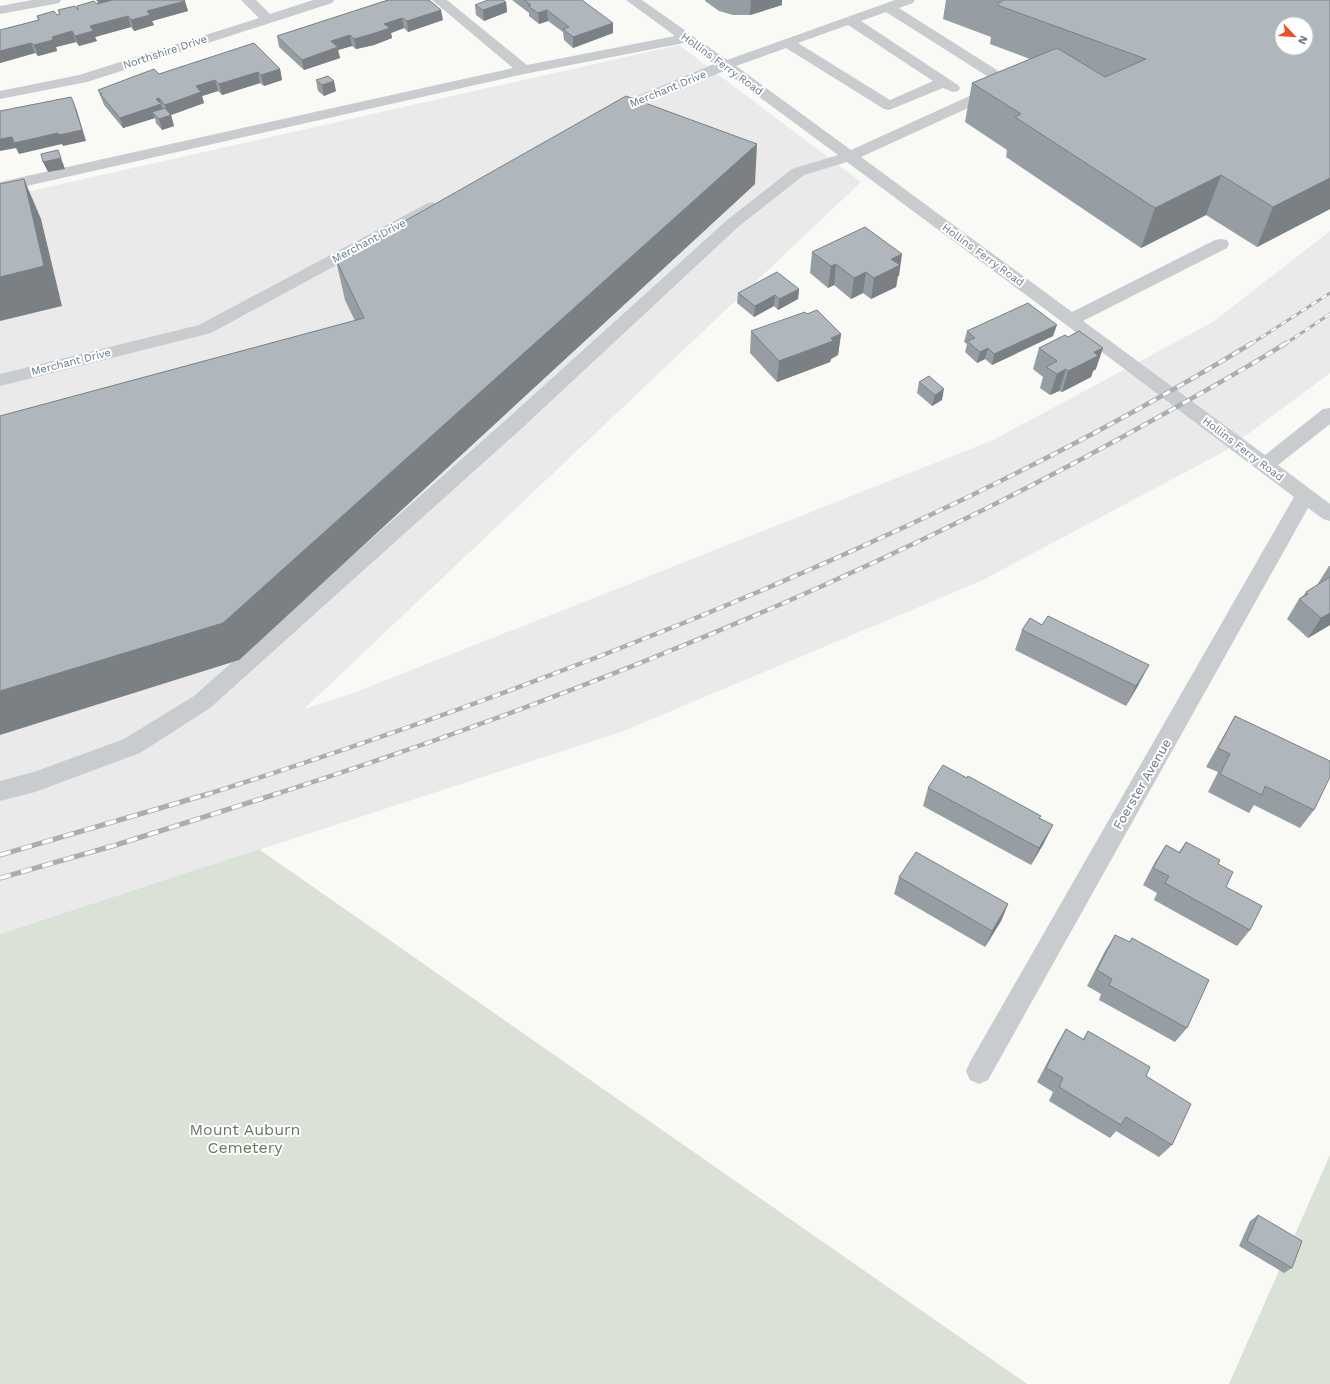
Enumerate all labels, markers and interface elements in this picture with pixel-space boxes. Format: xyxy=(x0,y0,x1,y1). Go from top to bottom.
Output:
north arrow xyxy=(1274,16,1314,56)
street label: Hollins Ferry Road xyxy=(679,30,765,98)
street label: Northshire Drive xyxy=(121,32,209,72)
text: N xyxy=(1295,34,1310,46)
street label: Merchant Drive xyxy=(628,68,708,110)
street label: Merchant Drive xyxy=(330,216,408,266)
street label: Hollins Ferry Road xyxy=(940,221,1026,289)
street label: Merchant Drive xyxy=(30,346,112,378)
street label: Hollins Ferry Road xyxy=(1200,414,1286,484)
street label: Foerster Avenue xyxy=(1110,736,1174,832)
park label: Mount Auburn Cemetery xyxy=(190,1120,300,1157)

